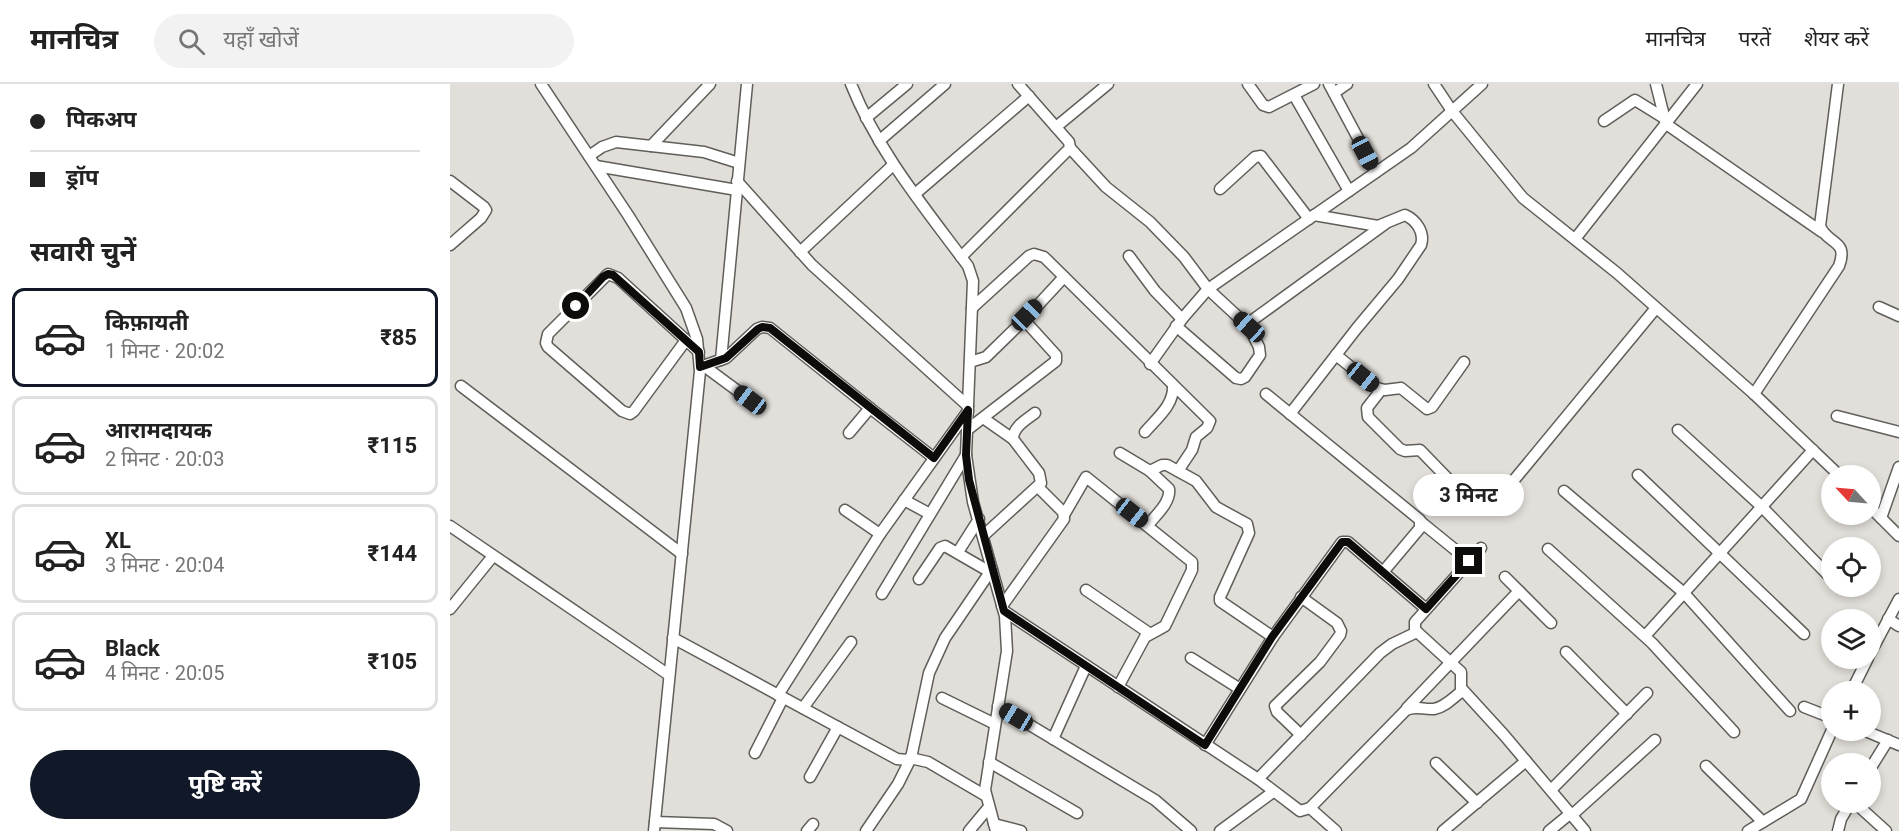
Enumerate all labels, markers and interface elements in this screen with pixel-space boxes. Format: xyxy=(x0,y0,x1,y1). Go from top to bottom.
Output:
search box xyxy=(154,14,574,68)
text: मानचित्र xyxy=(30,23,118,56)
icon: search xyxy=(175,25,208,58)
text: यहाँ खोजें xyxy=(223,27,299,52)
text: मानचित्र xyxy=(1645,27,1706,51)
text: परतें xyxy=(1739,27,1771,51)
text: शेयर करें xyxy=(1804,27,1869,51)
text: पिकअप xyxy=(66,107,137,132)
car xyxy=(1349,133,1381,173)
text: ड्रॉप xyxy=(66,165,99,190)
text: सवारी चुनें xyxy=(30,236,136,268)
route start xyxy=(562,292,589,319)
car xyxy=(1008,296,1046,334)
car xyxy=(1230,308,1268,346)
text: किफ़ायती xyxy=(105,310,189,335)
icon: car xyxy=(33,311,87,365)
text: ₹85 xyxy=(380,325,417,350)
text: 1 मिनट · 20:02 xyxy=(105,339,224,363)
car xyxy=(1343,359,1383,395)
car xyxy=(730,382,770,418)
text: आरामदायक xyxy=(105,418,212,443)
icon: car xyxy=(33,419,87,473)
text: ₹115 xyxy=(368,433,417,458)
text: 2 मिनट · 20:03 xyxy=(105,447,224,471)
north arrow xyxy=(1821,465,1881,525)
map controls xyxy=(1821,465,1881,813)
callout: 3 मिनट xyxy=(1414,474,1524,516)
text: 3 मिनट xyxy=(1439,483,1498,507)
car xyxy=(1112,495,1152,531)
icon: car xyxy=(33,527,87,581)
text: XL xyxy=(105,528,131,553)
button: locate xyxy=(1821,537,1881,597)
text: ₹144 xyxy=(368,541,417,566)
route end xyxy=(1455,547,1482,574)
text: 3 मिनट · 20:04 xyxy=(105,553,224,577)
button: layers xyxy=(1821,609,1881,669)
icon: car xyxy=(33,635,87,689)
text: Black xyxy=(105,636,160,661)
text: ₹105 xyxy=(368,649,417,674)
text: 4 मिनट · 20:05 xyxy=(105,661,224,685)
button: + xyxy=(1821,681,1881,741)
car xyxy=(996,700,1036,734)
button: पुष्टि करें xyxy=(30,750,420,819)
button: − xyxy=(1821,753,1881,813)

